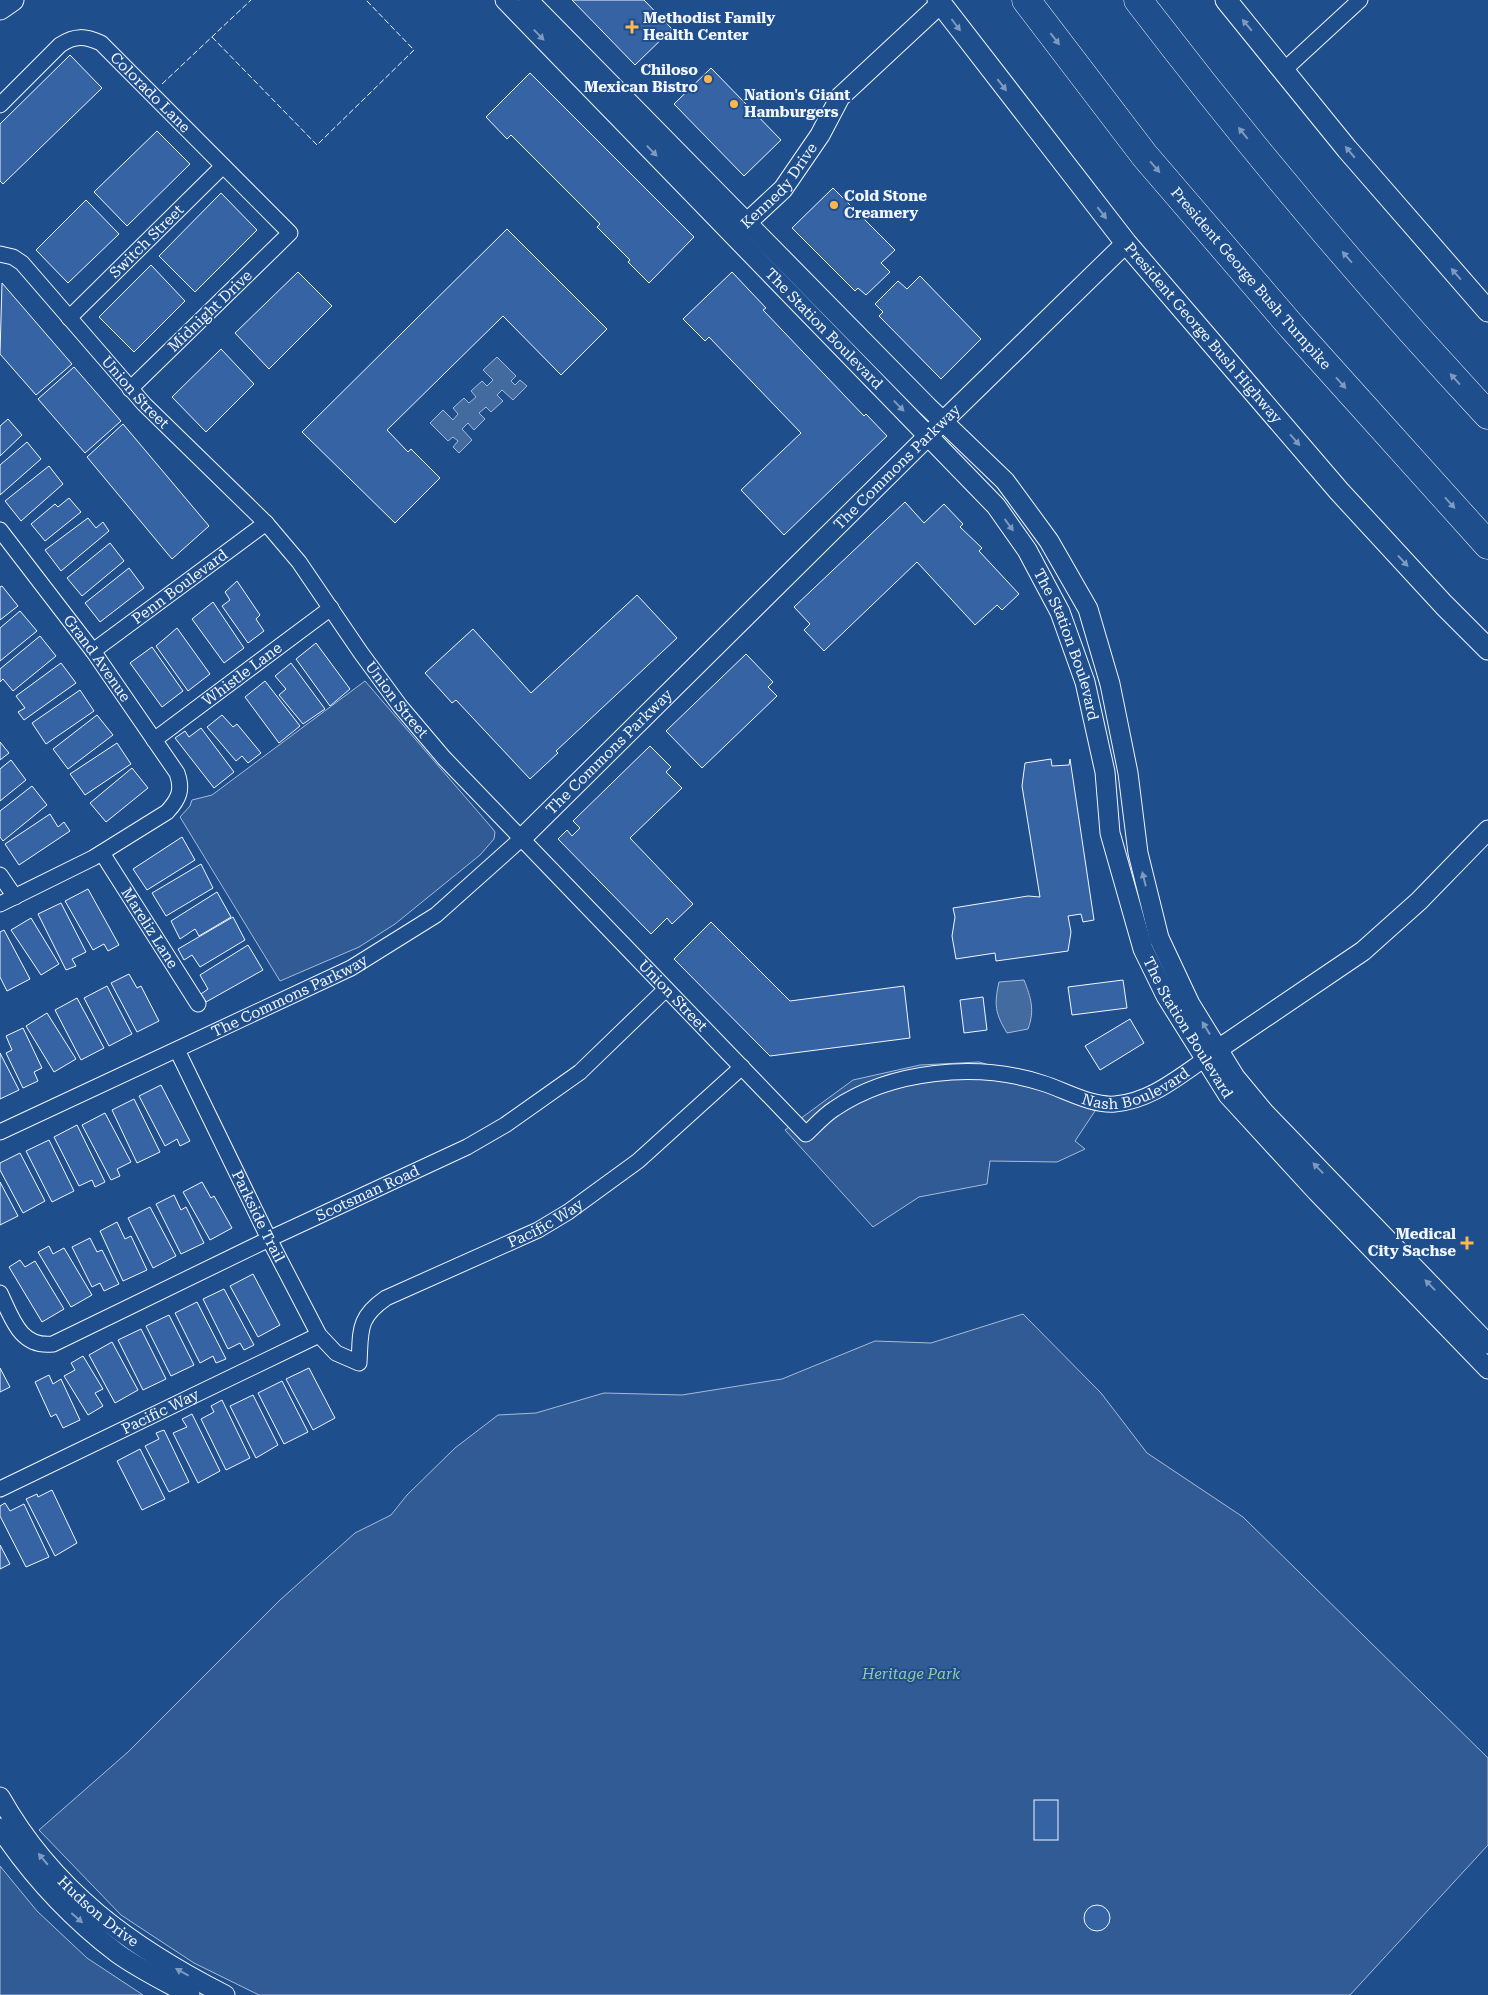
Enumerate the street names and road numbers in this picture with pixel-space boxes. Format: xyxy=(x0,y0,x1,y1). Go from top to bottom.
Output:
street label: Colorado Lane xyxy=(106,48,194,136)
street label: Kennedy Drive xyxy=(737,139,821,233)
street label: President George Bush Turnpike xyxy=(1167,184,1335,373)
street label: Switch Street xyxy=(106,201,188,282)
street label: President George Bush Highway xyxy=(1121,239,1286,427)
street label: The Station Boulevard xyxy=(761,265,887,393)
street label: Midnight Drive xyxy=(164,266,256,356)
street label: Union Street xyxy=(98,352,173,433)
street label: The Commons Parkway xyxy=(830,400,964,533)
street label: Penn Boulevard xyxy=(128,545,231,628)
street label: The Station Boulevard xyxy=(1030,566,1102,723)
street label: Grand Avenue xyxy=(60,611,134,705)
street label: Whistle Lane xyxy=(199,639,286,710)
street label: Union Street xyxy=(361,658,432,742)
street label: The Commons Parkway xyxy=(542,685,676,818)
street label: Mareliz Lane xyxy=(117,884,182,972)
street label: The Commons Parkway xyxy=(209,951,371,1041)
street label: The Station Boulevard xyxy=(1139,954,1237,1102)
street label: Union Street xyxy=(634,956,711,1035)
street label: Nash Boulevard xyxy=(1080,1064,1193,1113)
street label: Scotsman Road xyxy=(313,1161,422,1225)
street label: Parkside Trail xyxy=(228,1167,289,1265)
street label: Pacific Way xyxy=(505,1195,587,1251)
street label: Pacific Way xyxy=(119,1385,202,1438)
street label: Hudson Drive xyxy=(54,1872,142,1951)

